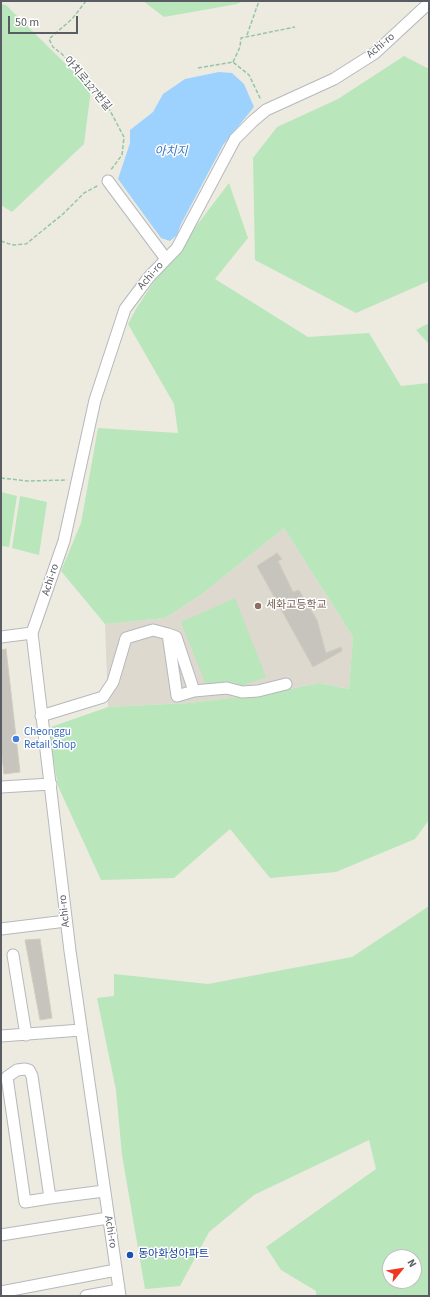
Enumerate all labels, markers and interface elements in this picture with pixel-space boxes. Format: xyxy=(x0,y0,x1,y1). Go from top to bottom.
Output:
scale bar xyxy=(10,8,80,34)
text: 50 m xyxy=(15,14,39,31)
street label: Achi-ro xyxy=(364,30,398,62)
street label: 아치로127번길 xyxy=(60,54,114,114)
water label: 아치지 xyxy=(154,145,188,159)
street label: Achi-ro xyxy=(135,259,167,293)
street label: Achi-ro xyxy=(40,562,62,598)
place label: 세화고등학교 xyxy=(266,599,327,613)
marker: 세화고등학교 xyxy=(253,601,263,611)
place label: Cheonggu Retail Shop xyxy=(24,726,76,752)
marker: Cheonggu Retail Shop xyxy=(11,734,21,744)
street label: Achi-ro xyxy=(57,894,73,928)
street label: Achi-ro xyxy=(101,1215,119,1249)
place label: 동아화성아파트 xyxy=(138,1248,209,1262)
north arrow xyxy=(382,1249,422,1289)
marker: 동아화성아파트 xyxy=(125,1250,135,1260)
text: N xyxy=(404,1256,420,1270)

